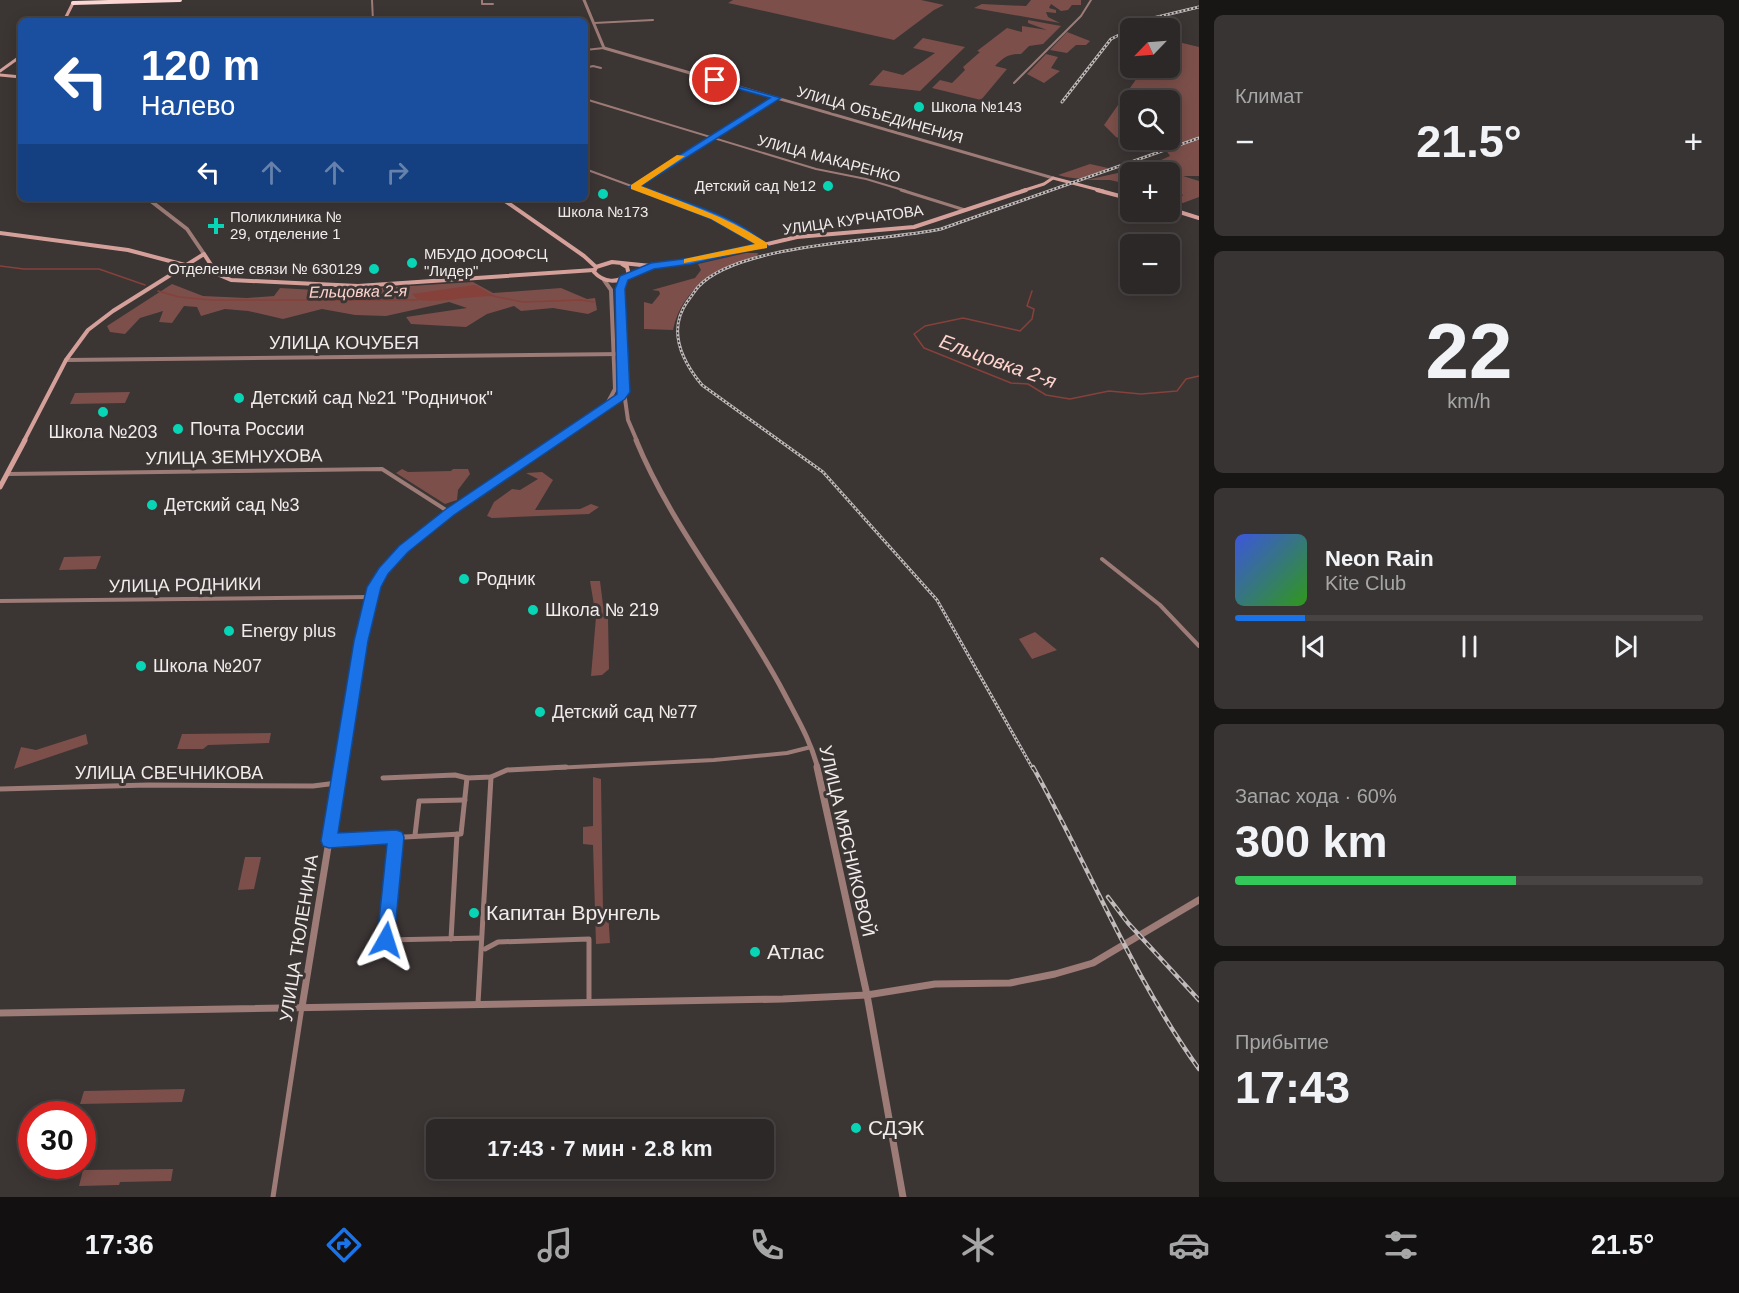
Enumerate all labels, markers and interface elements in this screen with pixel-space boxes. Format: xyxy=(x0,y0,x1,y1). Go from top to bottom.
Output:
north arrow xyxy=(1120,18,1180,78)
map controls xyxy=(1120,18,1180,294)
icon: left xyxy=(42,42,120,120)
text: 120 m xyxy=(141,42,260,89)
pin xyxy=(689,54,740,105)
icon: arrive xyxy=(698,63,731,96)
street label: УЛИЦА ОБЪЕДИНЕНИЯ xyxy=(795,83,965,146)
text: Климат xyxy=(1235,85,1303,107)
button: search xyxy=(1120,90,1180,150)
text: Налево xyxy=(141,91,235,121)
place label: Школа №143 xyxy=(931,98,1022,115)
marker: Школа №143 xyxy=(912,100,926,114)
text: 21.5° xyxy=(1416,116,1522,167)
text: − xyxy=(1235,123,1254,160)
text: + xyxy=(1684,123,1703,160)
street label: УЛИЦА МАКАРЕНКО xyxy=(756,131,902,186)
icon: left xyxy=(192,156,225,189)
icon: ahead xyxy=(255,156,288,189)
icon: ahead xyxy=(318,156,351,189)
icon: right xyxy=(381,156,414,189)
button: + xyxy=(1120,162,1180,222)
place label: Детский сад №12 xyxy=(695,177,816,194)
marker: Детский сад №12 xyxy=(821,179,835,193)
marker: Школа №173 xyxy=(596,187,610,201)
street label: УЛИЦА КУРЧАТОВА xyxy=(782,201,924,238)
place label: Школа №173 xyxy=(558,203,648,220)
place label: Поликлиника № 29, отделение 1 xyxy=(230,208,342,242)
marker: Поликлиника № 29, отделение 1 xyxy=(207,217,225,235)
button: − xyxy=(1120,234,1180,294)
place label: МБУДО ДООФСЦ "Лидер" xyxy=(424,245,548,279)
marker: МБУДО ДООФСЦ "Лидер" xyxy=(405,256,419,270)
place label: Отделение связи № 630129 xyxy=(168,260,362,277)
marker: Отделение связи № 630129 xyxy=(367,262,381,276)
water label: Ельцовка 2-я xyxy=(309,282,408,301)
text: 22 xyxy=(1426,307,1512,395)
water label: Ельцовка 2-я xyxy=(937,330,1060,392)
street label: УЛИЦА КОЧУБЕЯ xyxy=(269,333,419,353)
place label: Детский сад №21 "Родничок" xyxy=(251,388,493,408)
text: km/h xyxy=(1447,390,1491,412)
marker: Детский сад №21 "Родничок" xyxy=(232,391,246,405)
marker: Школа №203 xyxy=(96,405,110,419)
place label: Почта России xyxy=(190,419,304,439)
place label: Школа №203 xyxy=(48,422,158,442)
marker: Почта России xyxy=(171,422,185,436)
street label: УЛИЦА ЗЕМНУХОВА xyxy=(145,445,323,469)
place label: Детский сад №3 xyxy=(164,495,299,515)
marker: Детский сад №3 xyxy=(145,498,159,512)
text: Neon Rain xyxy=(1325,546,1434,571)
place label: Родник xyxy=(476,569,535,589)
marker: Родник xyxy=(457,572,471,586)
text: Kite Club xyxy=(1325,572,1406,594)
street label: УЛИЦА РОДНИКИ xyxy=(108,574,262,596)
place label: Школа № 219 xyxy=(545,600,659,620)
marker: Школа № 219 xyxy=(526,603,540,617)
place label: Energy plus xyxy=(241,621,336,641)
marker: Energy plus xyxy=(222,624,236,638)
icon: previous xyxy=(1297,630,1330,663)
icon: pause xyxy=(1453,630,1486,663)
icon: next xyxy=(1609,630,1642,663)
place label: Школа №207 xyxy=(153,656,262,676)
marker: Школа №207 xyxy=(134,659,148,673)
place label: Детский сад №77 xyxy=(552,702,697,722)
marker: Детский сад №77 xyxy=(533,705,547,719)
street label: УЛИЦА МЯСНИКОВОЙ xyxy=(815,743,880,938)
street label: УЛИЦА СВЕЧНИКОВА xyxy=(75,763,263,783)
text: Запас хода · 60% xyxy=(1235,785,1397,807)
text: 300 km xyxy=(1235,816,1388,867)
street label: УЛИЦА ТЮЛЕНИНА xyxy=(276,853,322,1023)
place label: Капитан Врунгель xyxy=(486,901,660,924)
marker: Капитан Врунгель xyxy=(467,906,481,920)
position arrow xyxy=(354,908,418,972)
place label: Атлас xyxy=(767,940,824,963)
marker: Атлас xyxy=(748,945,762,959)
text: Прибытие xyxy=(1235,1031,1329,1053)
text: 17:43 xyxy=(1235,1062,1350,1113)
speed limit sign: 30 xyxy=(18,1101,96,1179)
place label: СДЭК xyxy=(868,1116,925,1139)
marker: СДЭК xyxy=(849,1121,863,1135)
text: 17:43 · 7 мин · 2.8 km xyxy=(487,1136,713,1161)
icon: directions xyxy=(323,1224,365,1266)
icon: music xyxy=(534,1224,576,1266)
icon: phone xyxy=(746,1224,788,1266)
icon: climate xyxy=(957,1224,999,1266)
icon: car xyxy=(1168,1224,1210,1266)
icon: filters xyxy=(1380,1224,1422,1266)
text: 17:36 xyxy=(85,1230,154,1260)
text: 21.5° xyxy=(1591,1230,1654,1260)

